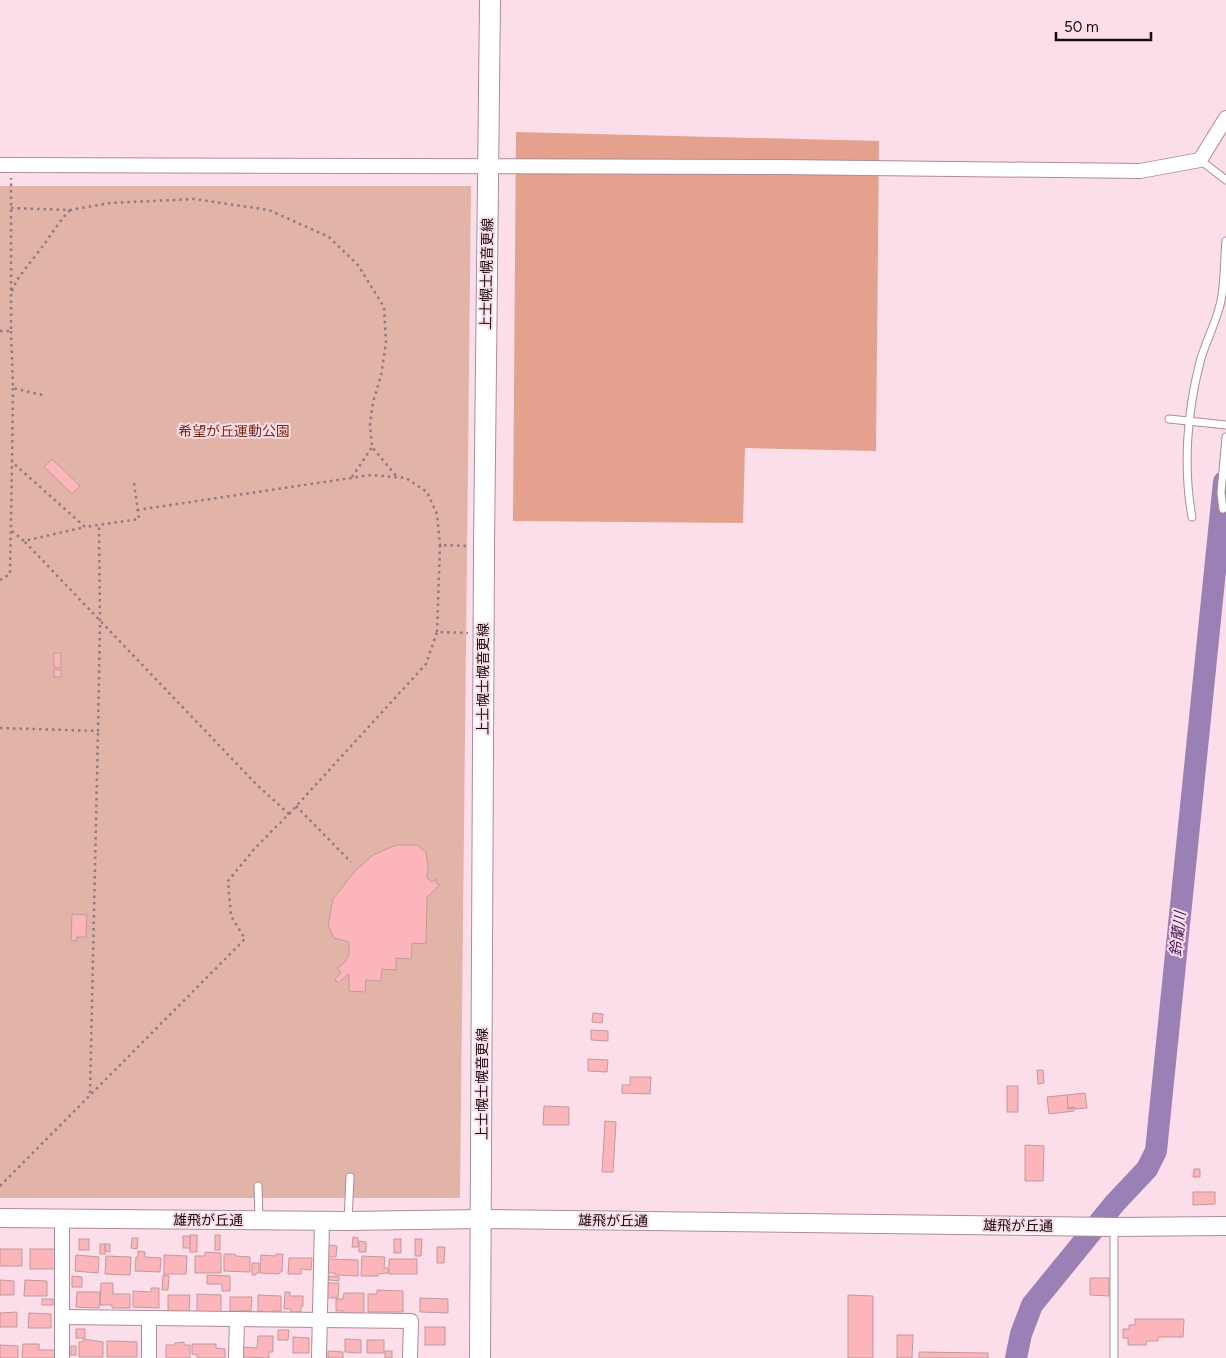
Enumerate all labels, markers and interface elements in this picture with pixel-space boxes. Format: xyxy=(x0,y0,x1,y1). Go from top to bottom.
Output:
scale bar xyxy=(1056,10,1151,42)
text: 50 m xyxy=(1064,18,1099,36)
street label: 上士幌士幌音更線 xyxy=(478,218,496,330)
park label: 希望が丘運動公園 xyxy=(178,423,290,440)
street label: 上士幌士幌音更線 xyxy=(475,623,492,735)
water label: 鈴蘭川 xyxy=(1167,909,1190,957)
street label: 上士幌士幌音更線 xyxy=(474,1028,491,1140)
street label: 雄飛が丘通 xyxy=(173,1212,243,1229)
street label: 雄飛が丘通 xyxy=(578,1212,648,1230)
street label: 雄飛が丘通 xyxy=(983,1217,1053,1235)

